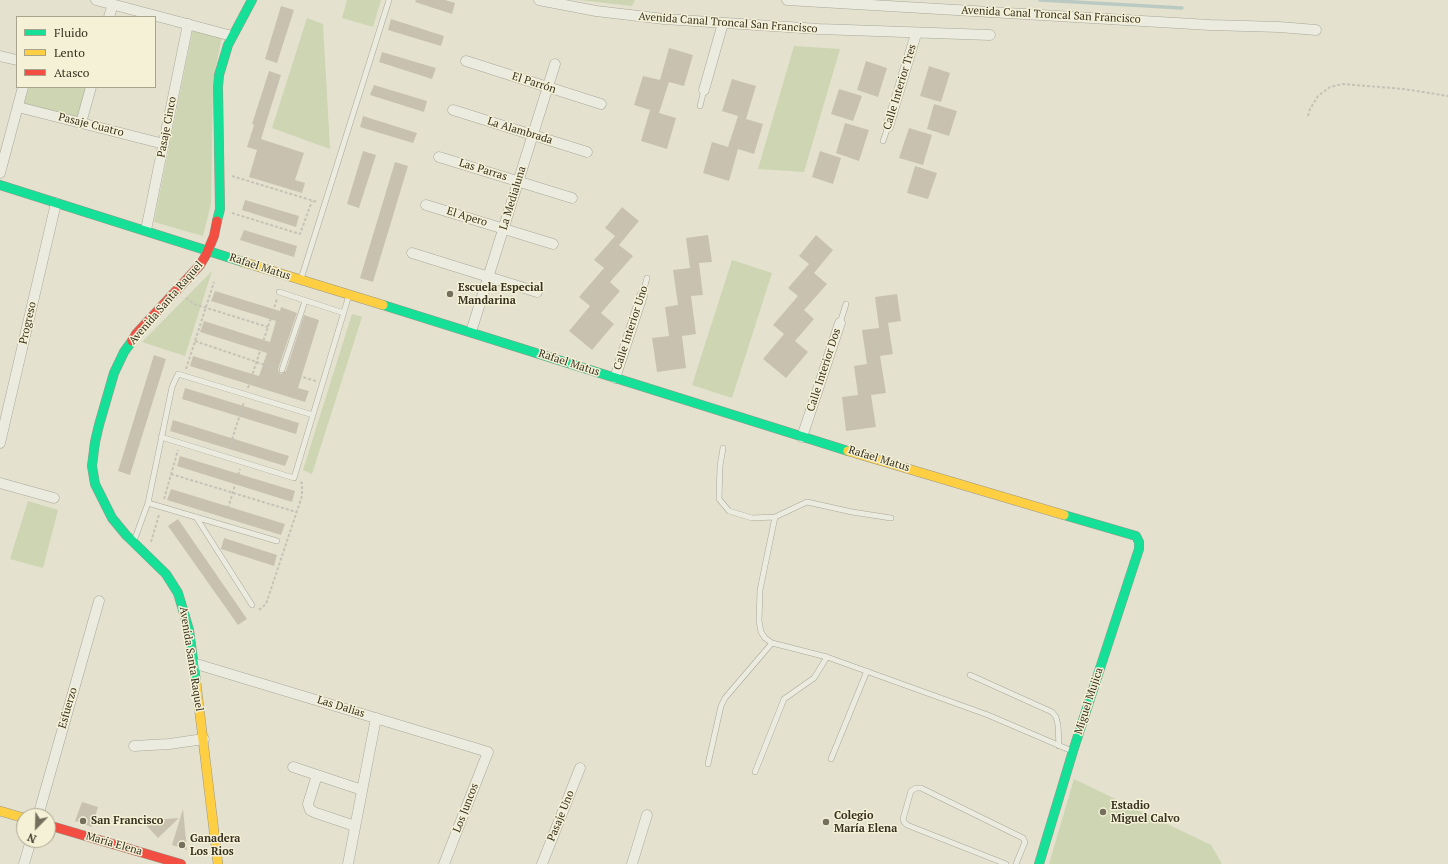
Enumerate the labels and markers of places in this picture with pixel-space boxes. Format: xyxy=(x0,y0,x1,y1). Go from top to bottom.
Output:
place label: Escuela Especial Mandarina xyxy=(458,281,543,307)
marker: Escuela Especial Mandarina xyxy=(445,289,455,299)
place label: Estadio Miguel Calvo xyxy=(1111,799,1180,825)
marker: Estadio Miguel Calvo xyxy=(1098,807,1108,817)
place label: Colegio María Elena xyxy=(834,809,897,835)
place label: San Francisco xyxy=(91,814,163,828)
marker: San Francisco xyxy=(78,816,88,826)
marker: Colegio María Elena xyxy=(821,817,831,827)
place label: Ganadera Los Rios xyxy=(190,832,241,858)
marker: Ganadera Los Rios xyxy=(177,840,187,850)

